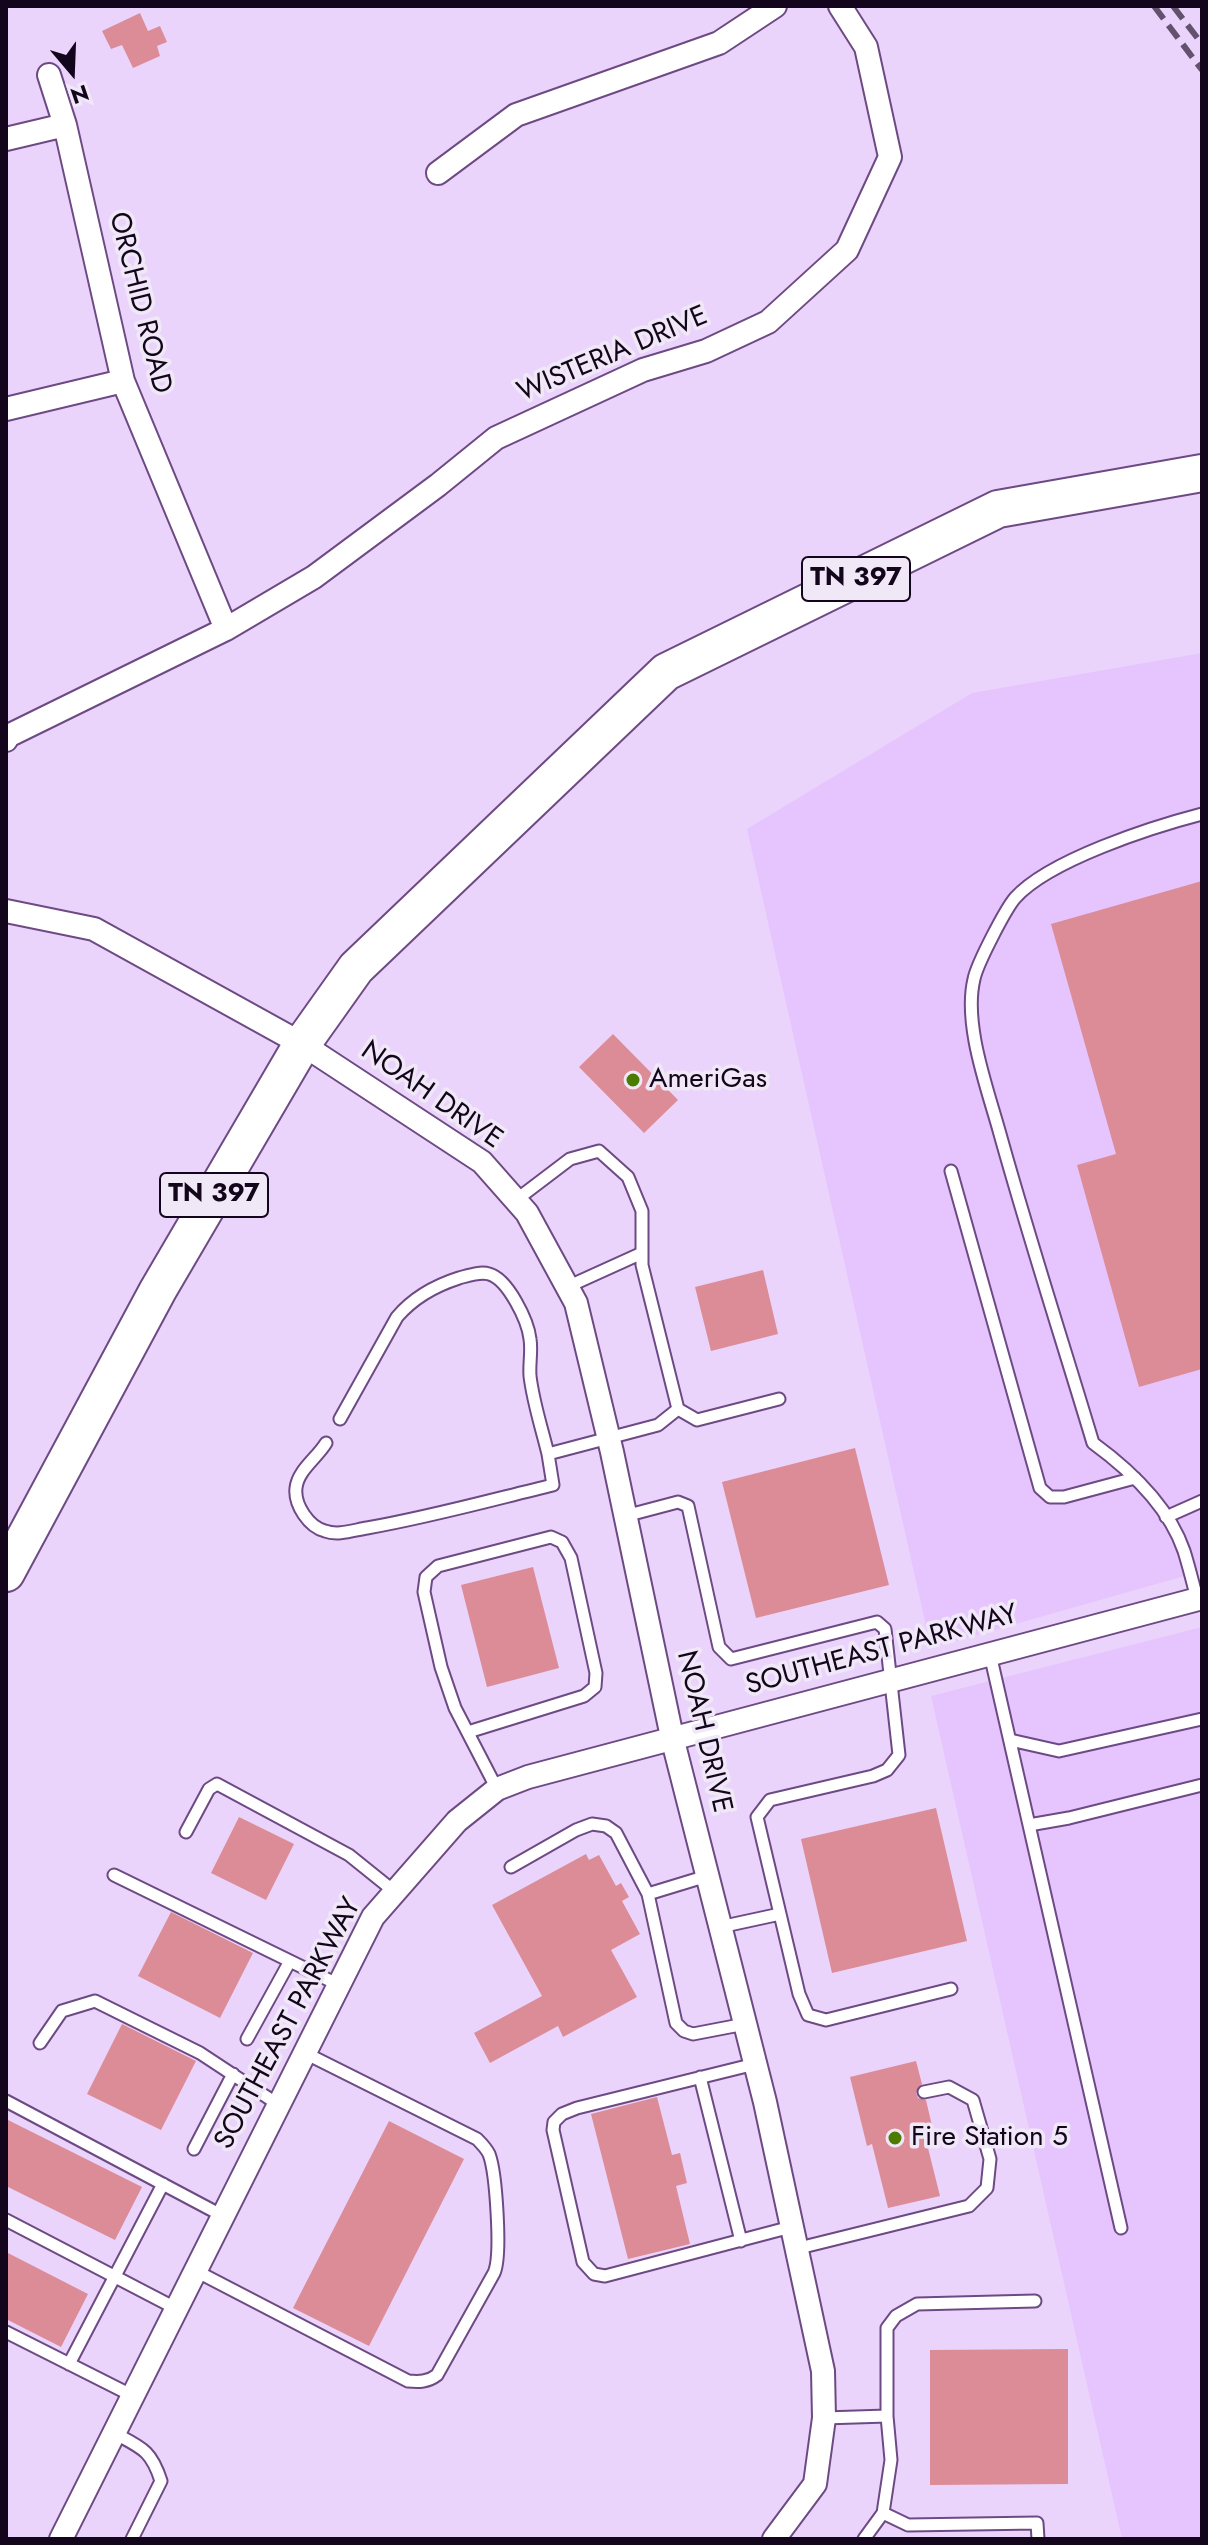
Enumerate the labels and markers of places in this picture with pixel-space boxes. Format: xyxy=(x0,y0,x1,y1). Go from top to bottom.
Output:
place label: AmeriGas xyxy=(649,1063,767,1097)
marker: AmeriGas xyxy=(624,1071,642,1089)
place label: Fire Station 5 xyxy=(911,2121,1068,2155)
marker: Fire Station 5 xyxy=(886,2129,904,2147)

